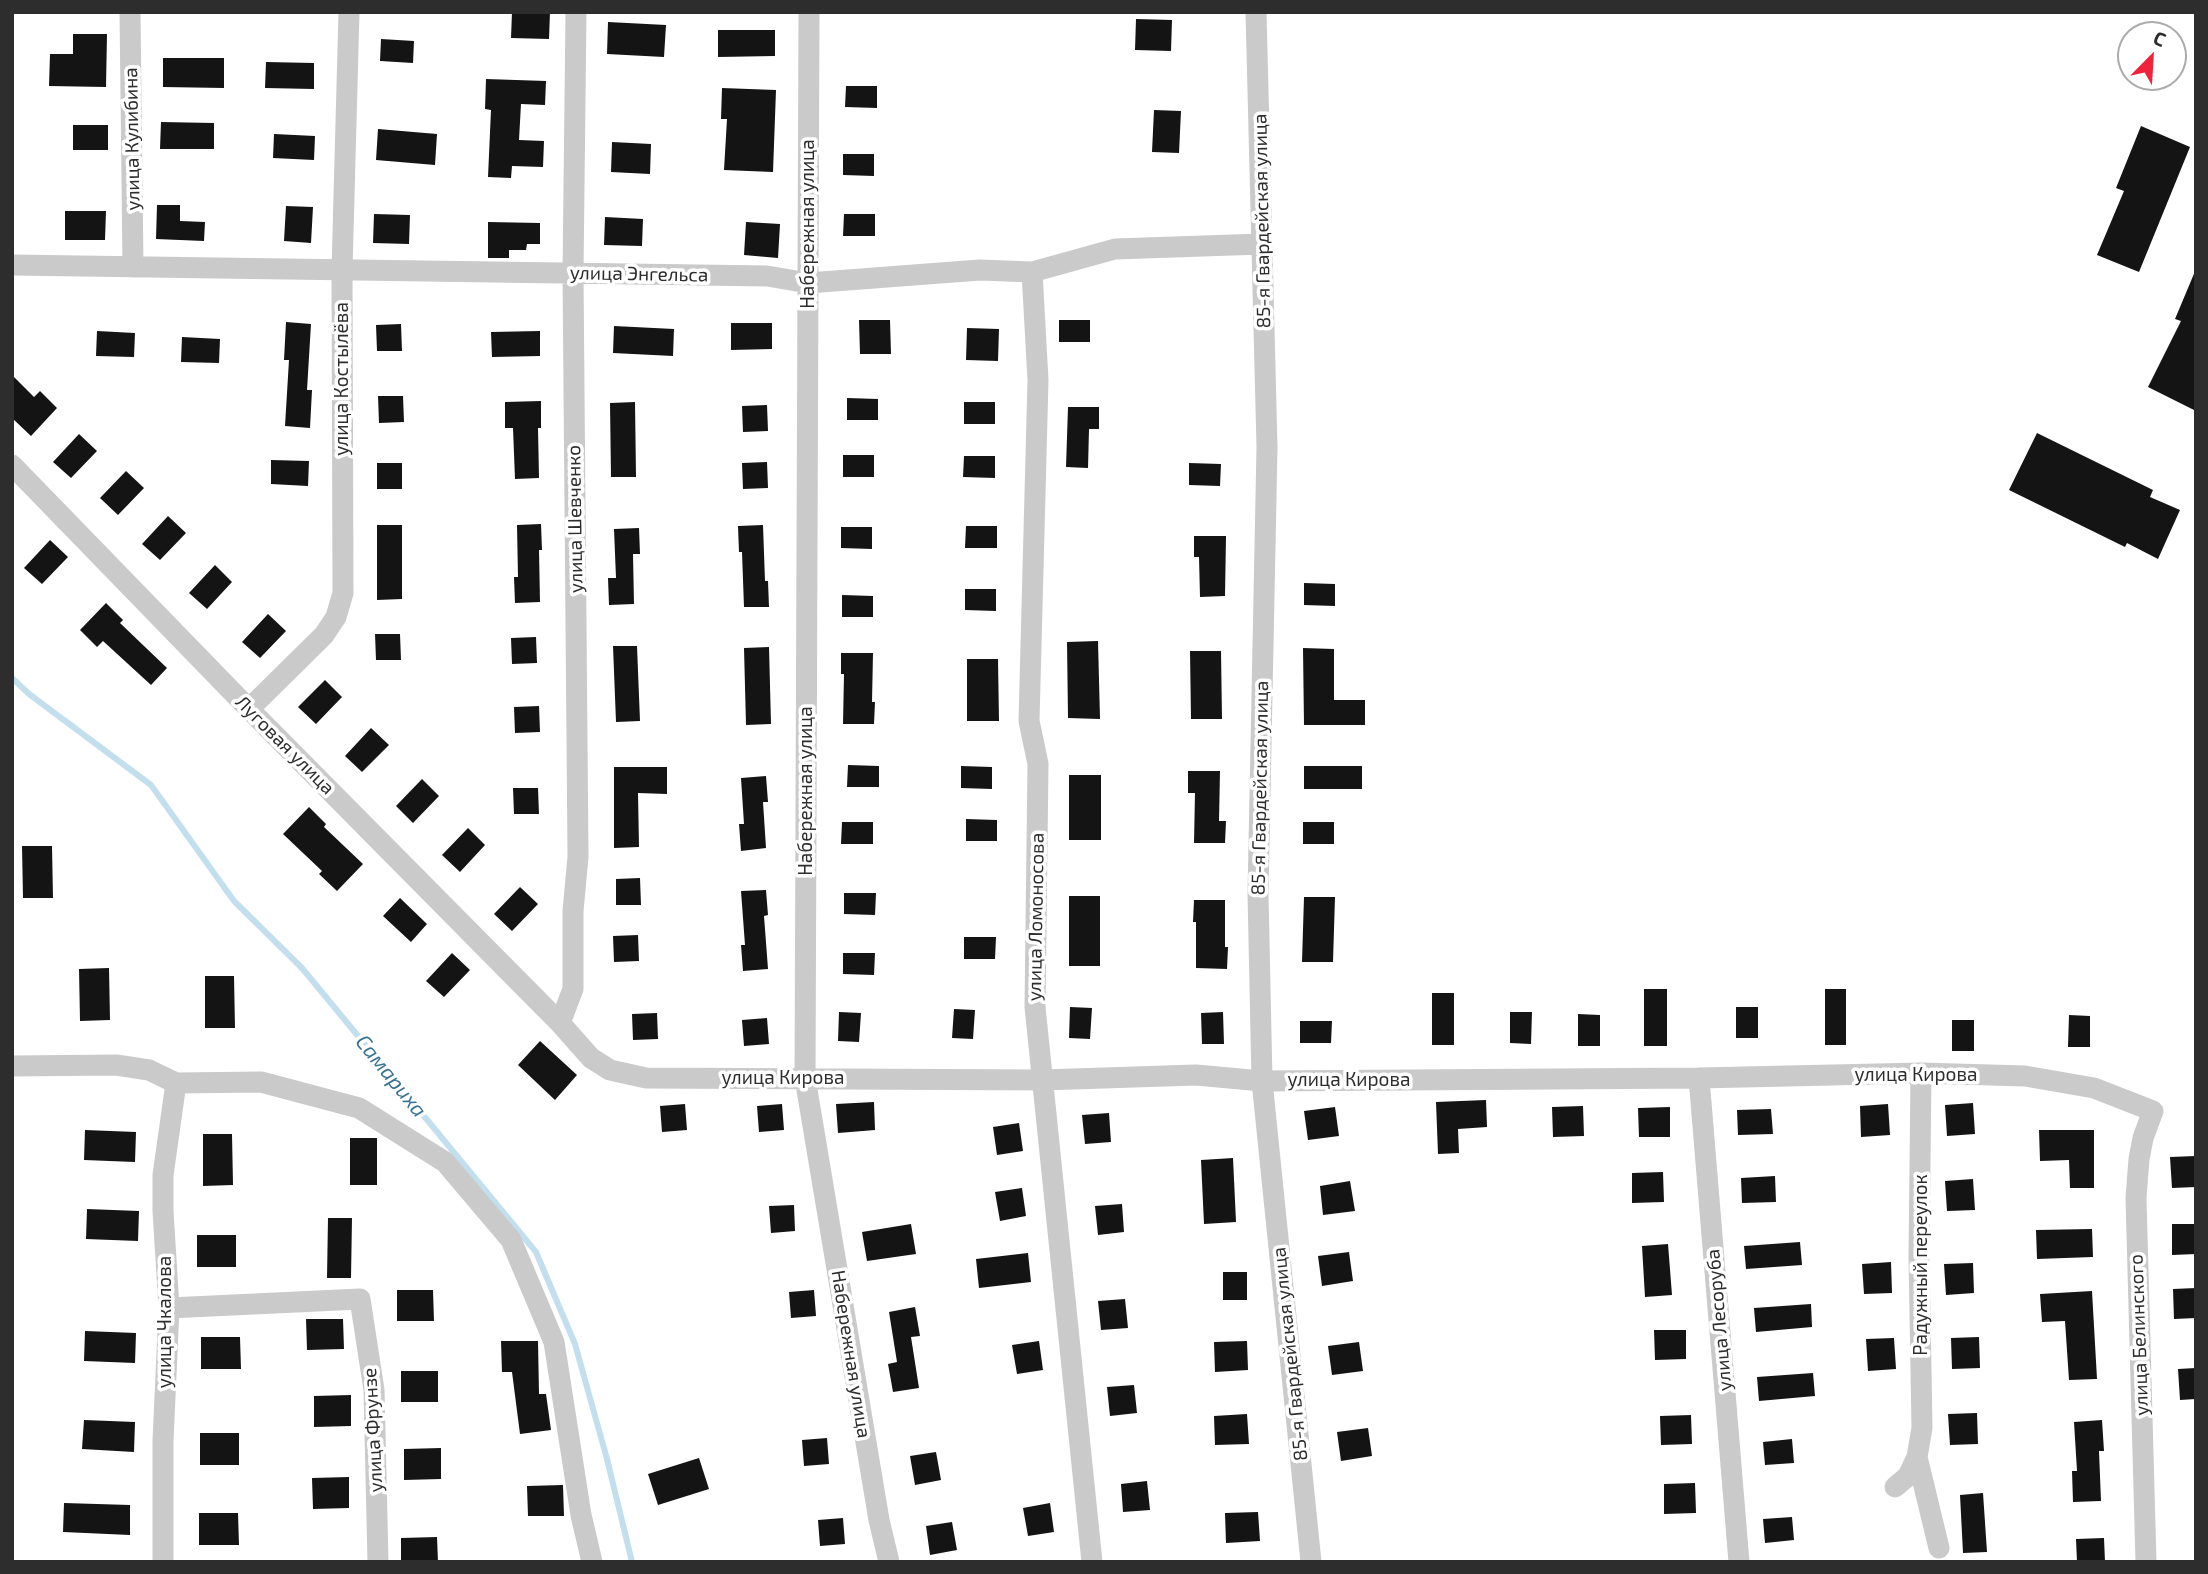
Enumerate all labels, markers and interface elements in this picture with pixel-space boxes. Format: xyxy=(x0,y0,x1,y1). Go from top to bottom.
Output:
north arrow xyxy=(2117,21,2187,91)
text: С xyxy=(2150,25,2170,51)
street label: улица Кулибина xyxy=(119,67,145,211)
street label: 85-я Гвардейская улица xyxy=(1249,113,1275,329)
street label: Набережная улица xyxy=(797,139,819,309)
street label: улица Энгельса xyxy=(570,261,708,287)
street label: улица Костылёва xyxy=(331,302,353,456)
street label: улица Шевченко xyxy=(562,445,588,593)
street label: 85-я Гвардейская улица xyxy=(1247,680,1273,896)
street label: Луговая улица xyxy=(231,691,339,799)
street label: Набережная улица xyxy=(795,706,817,876)
street label: улица Ломоносова xyxy=(1023,833,1049,1001)
water label: Самариха xyxy=(350,1030,432,1122)
street label: улица Кирова xyxy=(1855,1064,1977,1086)
street label: улица Кирова xyxy=(722,1067,844,1089)
street label: улица Кирова xyxy=(1288,1069,1410,1091)
street label: Радужный переулок xyxy=(1910,1174,1932,1356)
street label: 85-я Гвардейская улица xyxy=(1267,1246,1313,1462)
street label: улица Лесоруба xyxy=(1701,1248,1737,1392)
street label: улица Белинского xyxy=(2125,1254,2153,1416)
street label: улица Чкалова xyxy=(154,1256,176,1388)
street label: Набережная улица xyxy=(826,1268,876,1440)
street label: улица Фрунзе xyxy=(358,1367,388,1493)

